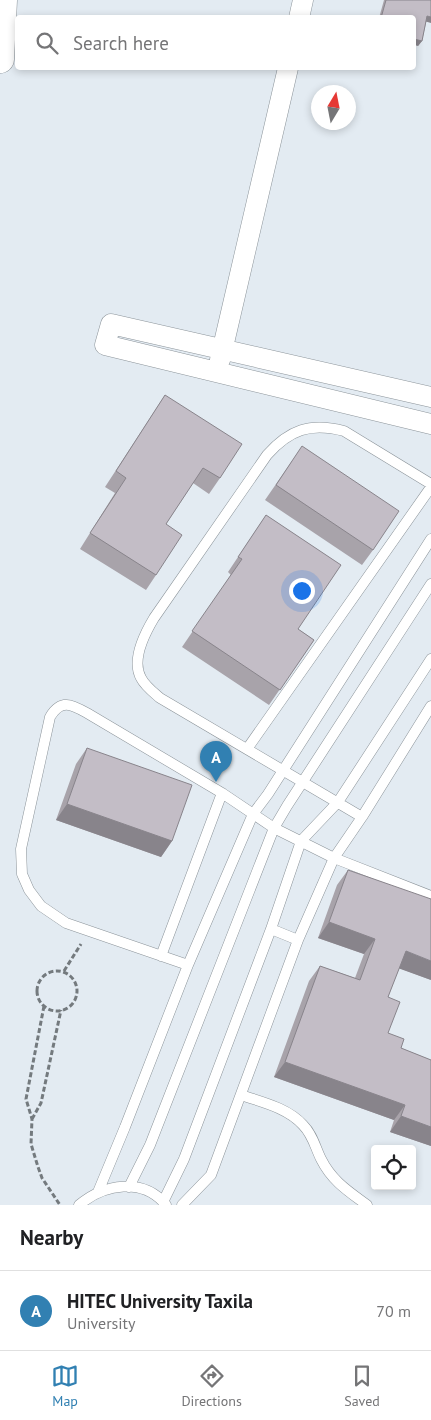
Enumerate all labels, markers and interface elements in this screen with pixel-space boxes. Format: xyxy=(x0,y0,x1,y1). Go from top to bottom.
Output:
search box xyxy=(15,15,416,70)
icon: search xyxy=(33,29,61,57)
text: Search here xyxy=(73,31,169,55)
north arrow xyxy=(311,85,356,130)
your location xyxy=(289,578,315,604)
pin: A xyxy=(200,741,232,782)
map controls xyxy=(371,1145,416,1190)
button: locate xyxy=(371,1145,416,1190)
text: Nearby xyxy=(20,1224,83,1251)
text: HITEC University Taxila xyxy=(67,1289,253,1313)
text: A xyxy=(31,1301,41,1321)
text: 70 m xyxy=(376,1301,411,1321)
text: University xyxy=(67,1313,135,1333)
tab: Map xyxy=(51,1362,79,1410)
tab: Directions xyxy=(181,1362,242,1410)
tab: Saved xyxy=(344,1362,380,1410)

